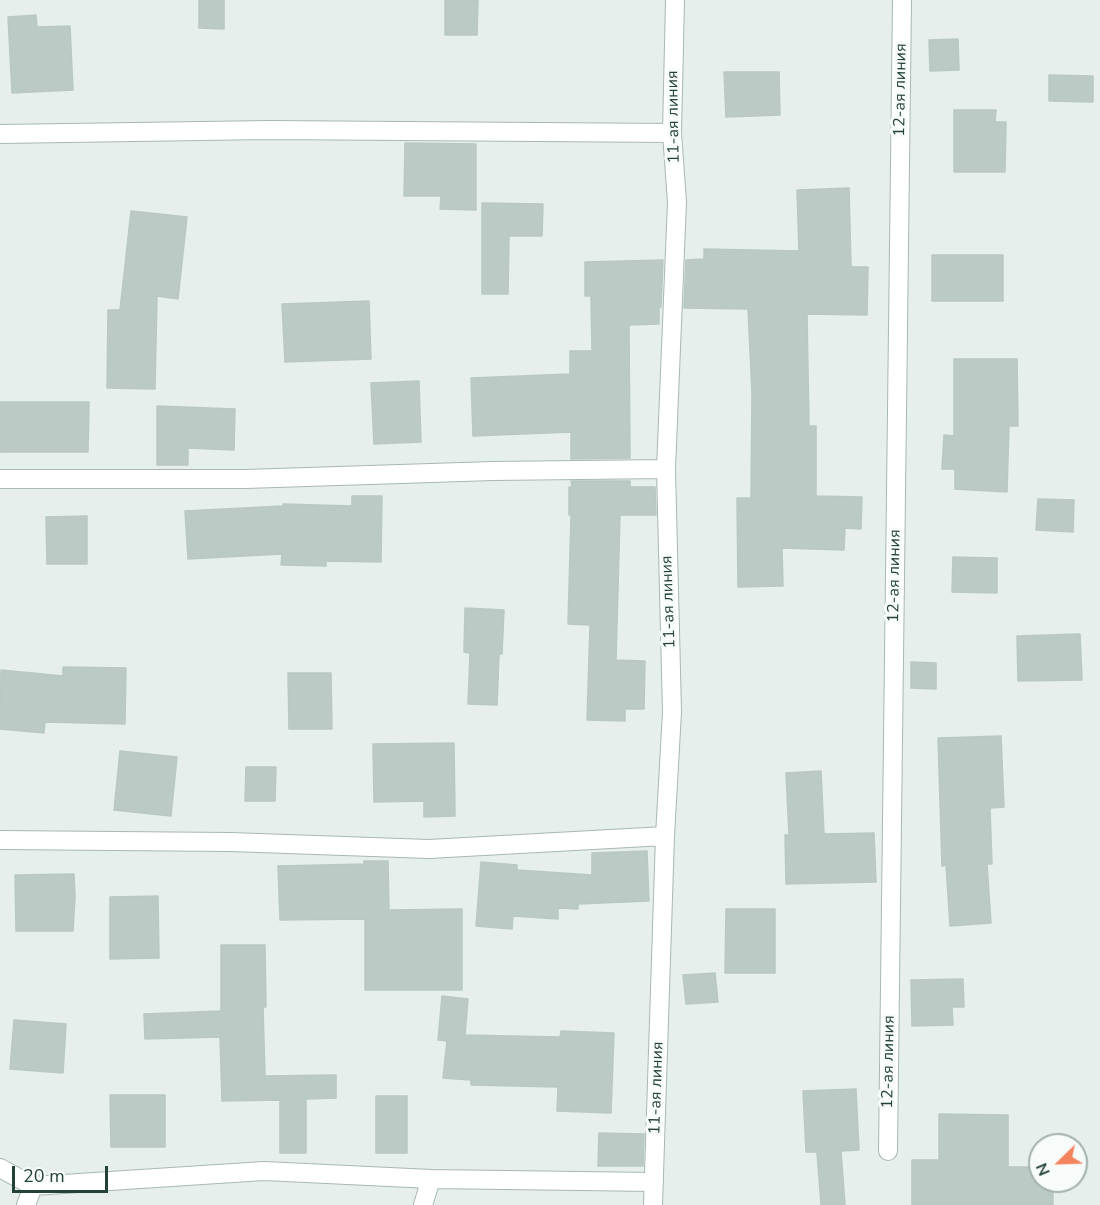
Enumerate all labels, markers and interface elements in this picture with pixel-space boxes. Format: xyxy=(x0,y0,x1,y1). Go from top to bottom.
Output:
street label: 12-ая линия xyxy=(891,43,911,137)
street label: 11-ая линия xyxy=(664,70,684,164)
street label: 12-ая линия xyxy=(885,529,905,623)
street label: 11-ая линия xyxy=(658,555,680,649)
street label: 12-ая линия xyxy=(879,1015,899,1109)
street label: 11-ая линия xyxy=(646,1041,668,1135)
north arrow xyxy=(1028,1133,1088,1193)
scale bar xyxy=(15,1154,111,1192)
text: N xyxy=(1031,1159,1056,1179)
text: 20 m xyxy=(23,1164,65,1188)

